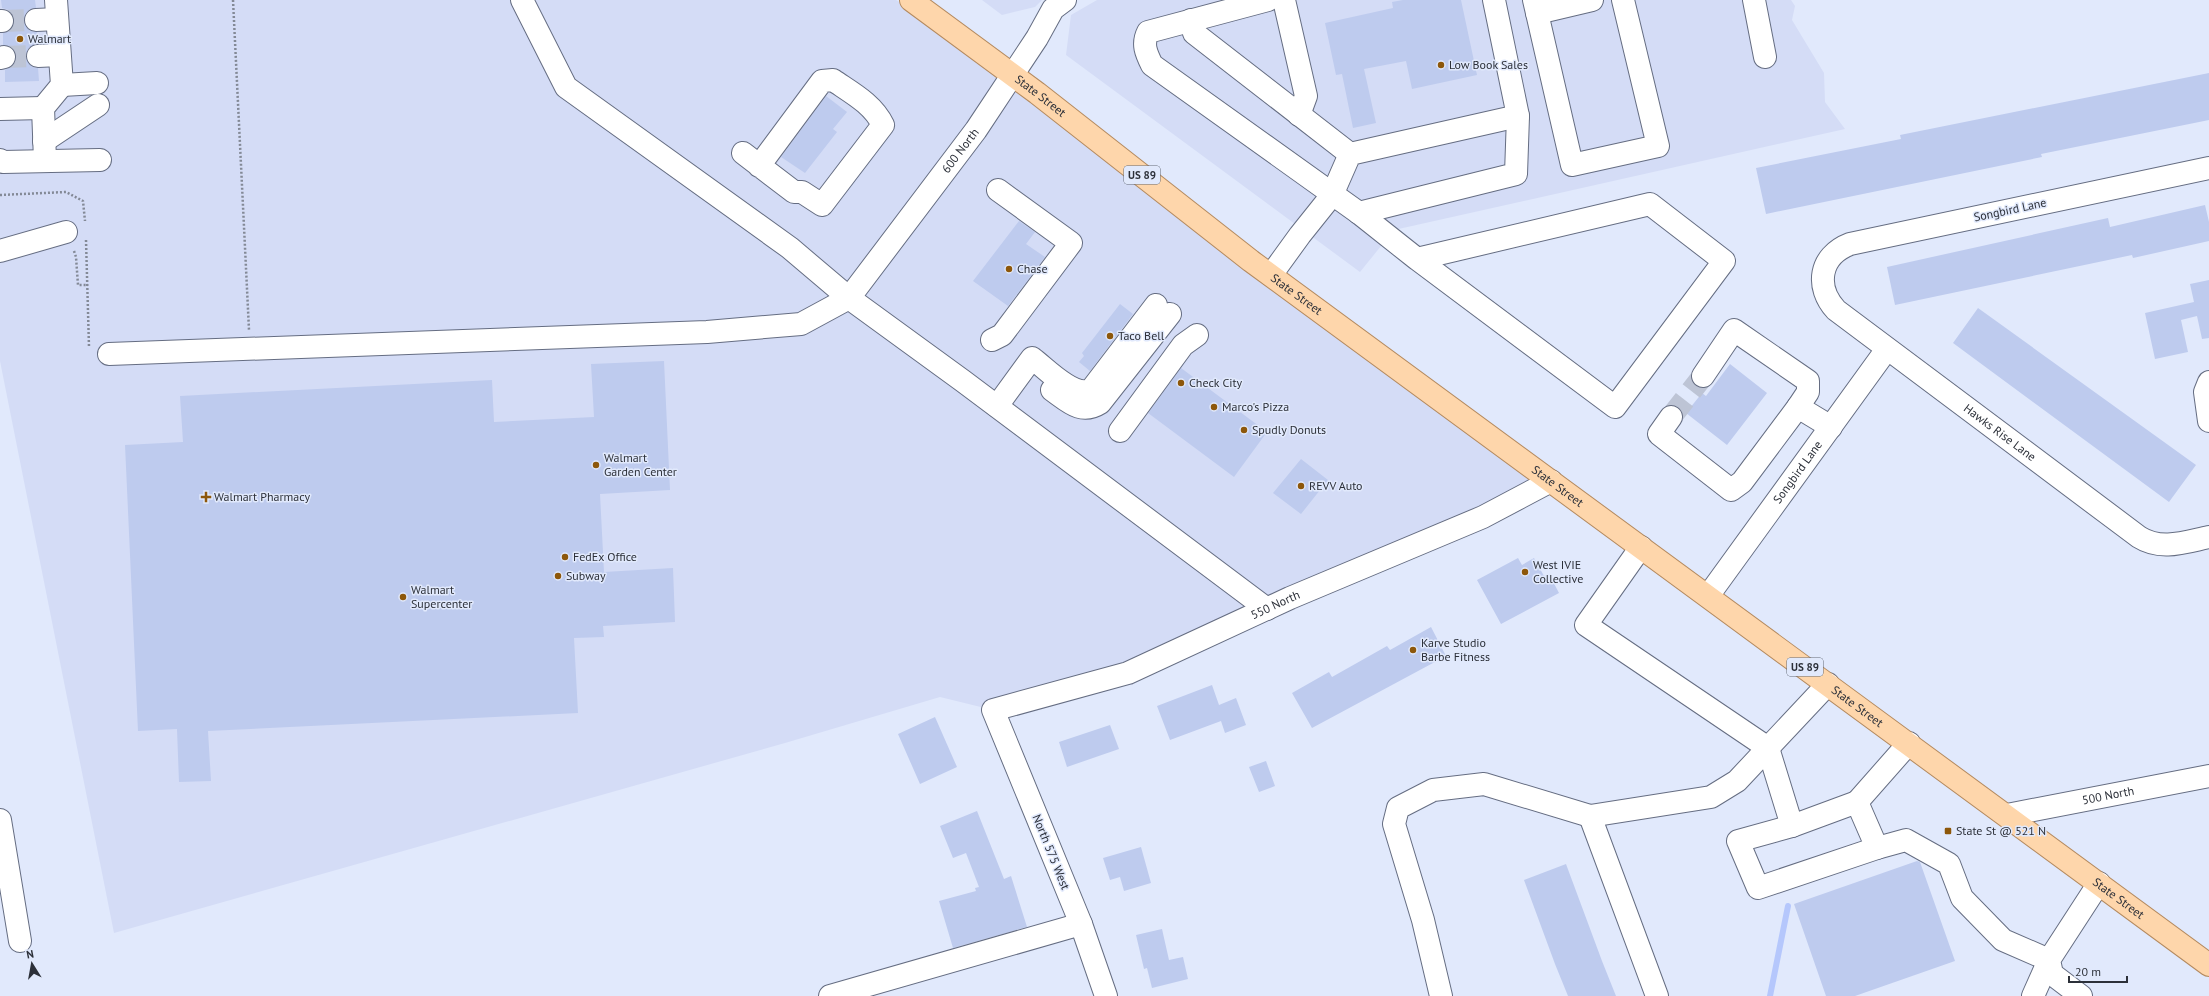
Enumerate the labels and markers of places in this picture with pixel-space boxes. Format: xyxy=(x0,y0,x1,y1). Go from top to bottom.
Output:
place label: Walmart xyxy=(28,31,71,46)
marker: Walmart xyxy=(15,34,25,44)
place label: Low Book Sales xyxy=(1449,57,1528,72)
marker: Low Book Sales xyxy=(1436,60,1446,70)
place label: Chase xyxy=(1017,261,1048,276)
marker: Chase xyxy=(1004,264,1014,274)
place label: Taco Bell xyxy=(1118,328,1165,343)
marker: Taco Bell xyxy=(1105,331,1115,341)
place label: Check City xyxy=(1189,375,1243,390)
marker: Check City xyxy=(1176,378,1186,388)
place label: Marco's Pizza xyxy=(1222,399,1289,414)
marker: Marco's Pizza xyxy=(1209,402,1219,412)
place label: Spudly Donuts xyxy=(1252,422,1326,437)
marker: Spudly Donuts xyxy=(1239,425,1249,435)
place label: Walmart Garden Center xyxy=(604,450,677,479)
marker: Walmart Garden Center xyxy=(591,460,601,470)
place label: REVV Auto xyxy=(1309,478,1363,493)
marker: REVV Auto xyxy=(1296,481,1306,491)
place label: Walmart Pharmacy xyxy=(214,489,311,504)
marker: Walmart Pharmacy xyxy=(201,492,211,502)
place label: FedEx Office xyxy=(573,549,637,564)
marker: FedEx Office xyxy=(560,552,570,562)
place label: West IVIE Collective xyxy=(1533,557,1583,586)
marker: West IVIE Collective xyxy=(1520,567,1530,577)
place label: Subway xyxy=(566,568,606,583)
marker: Subway xyxy=(553,571,563,581)
place label: Walmart Supercenter xyxy=(411,582,472,611)
marker: Walmart Supercenter xyxy=(398,592,408,602)
place label: Karve Studio Barbe Fitness xyxy=(1421,635,1490,664)
marker: Karve Studio Barbe Fitness xyxy=(1408,645,1418,655)
place label: State St @ 521 N xyxy=(1956,823,2046,838)
marker: State St @ 521 N xyxy=(1943,826,1953,836)

